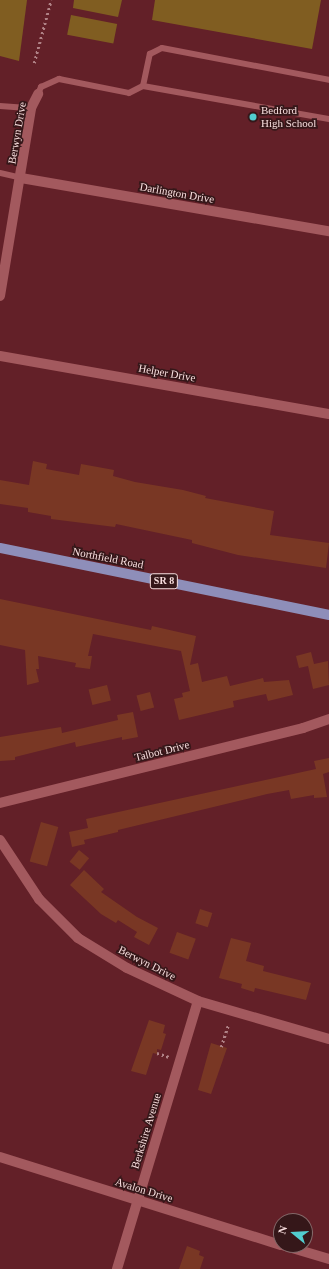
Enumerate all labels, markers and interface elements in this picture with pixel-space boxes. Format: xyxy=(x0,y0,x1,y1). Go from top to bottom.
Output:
street label: Berwyn Drive xyxy=(5,101,29,165)
place label: Bedford High School xyxy=(261,104,316,130)
marker: Bedford High School xyxy=(248,112,258,122)
street label: Darlington Drive xyxy=(139,180,215,206)
street label: Helper Drive xyxy=(137,361,197,385)
street label: Northfield Road xyxy=(72,545,144,571)
road number: SR 8 xyxy=(149,573,179,589)
street label: Talbot Drive xyxy=(133,738,191,764)
street label: Berwyn Drive xyxy=(116,943,178,983)
street label: Berkshire Avenue xyxy=(128,1091,164,1171)
street label: Avalon Drive xyxy=(114,1175,174,1205)
north arrow xyxy=(273,1213,313,1253)
text: N xyxy=(276,1224,289,1235)

